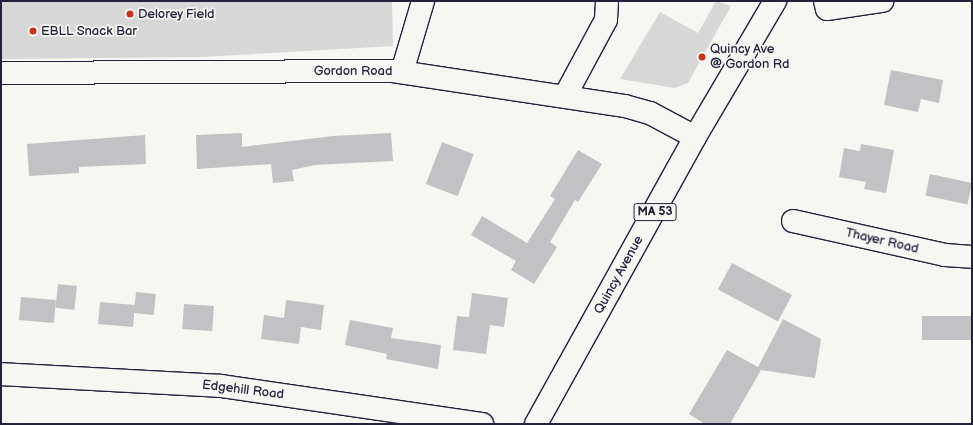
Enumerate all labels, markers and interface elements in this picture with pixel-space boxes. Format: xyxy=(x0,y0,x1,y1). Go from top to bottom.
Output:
place label: Delorey Field xyxy=(138,6,215,22)
marker: Delorey Field xyxy=(125,9,135,19)
place label: EBLL Snack Bar xyxy=(41,23,137,39)
marker: EBLL Snack Bar xyxy=(28,26,38,36)
place label: Quincy Ave @ Gordon Rd xyxy=(710,42,789,73)
marker: Quincy Ave @ Gordon Rd xyxy=(697,52,707,62)
street label: Gordon Road xyxy=(314,63,392,79)
road number: MA 53 xyxy=(633,202,677,222)
street label: Thayer Road xyxy=(844,225,920,257)
street label: Quincy Avenue xyxy=(591,233,647,317)
street label: Edgehill Road xyxy=(201,377,285,403)

